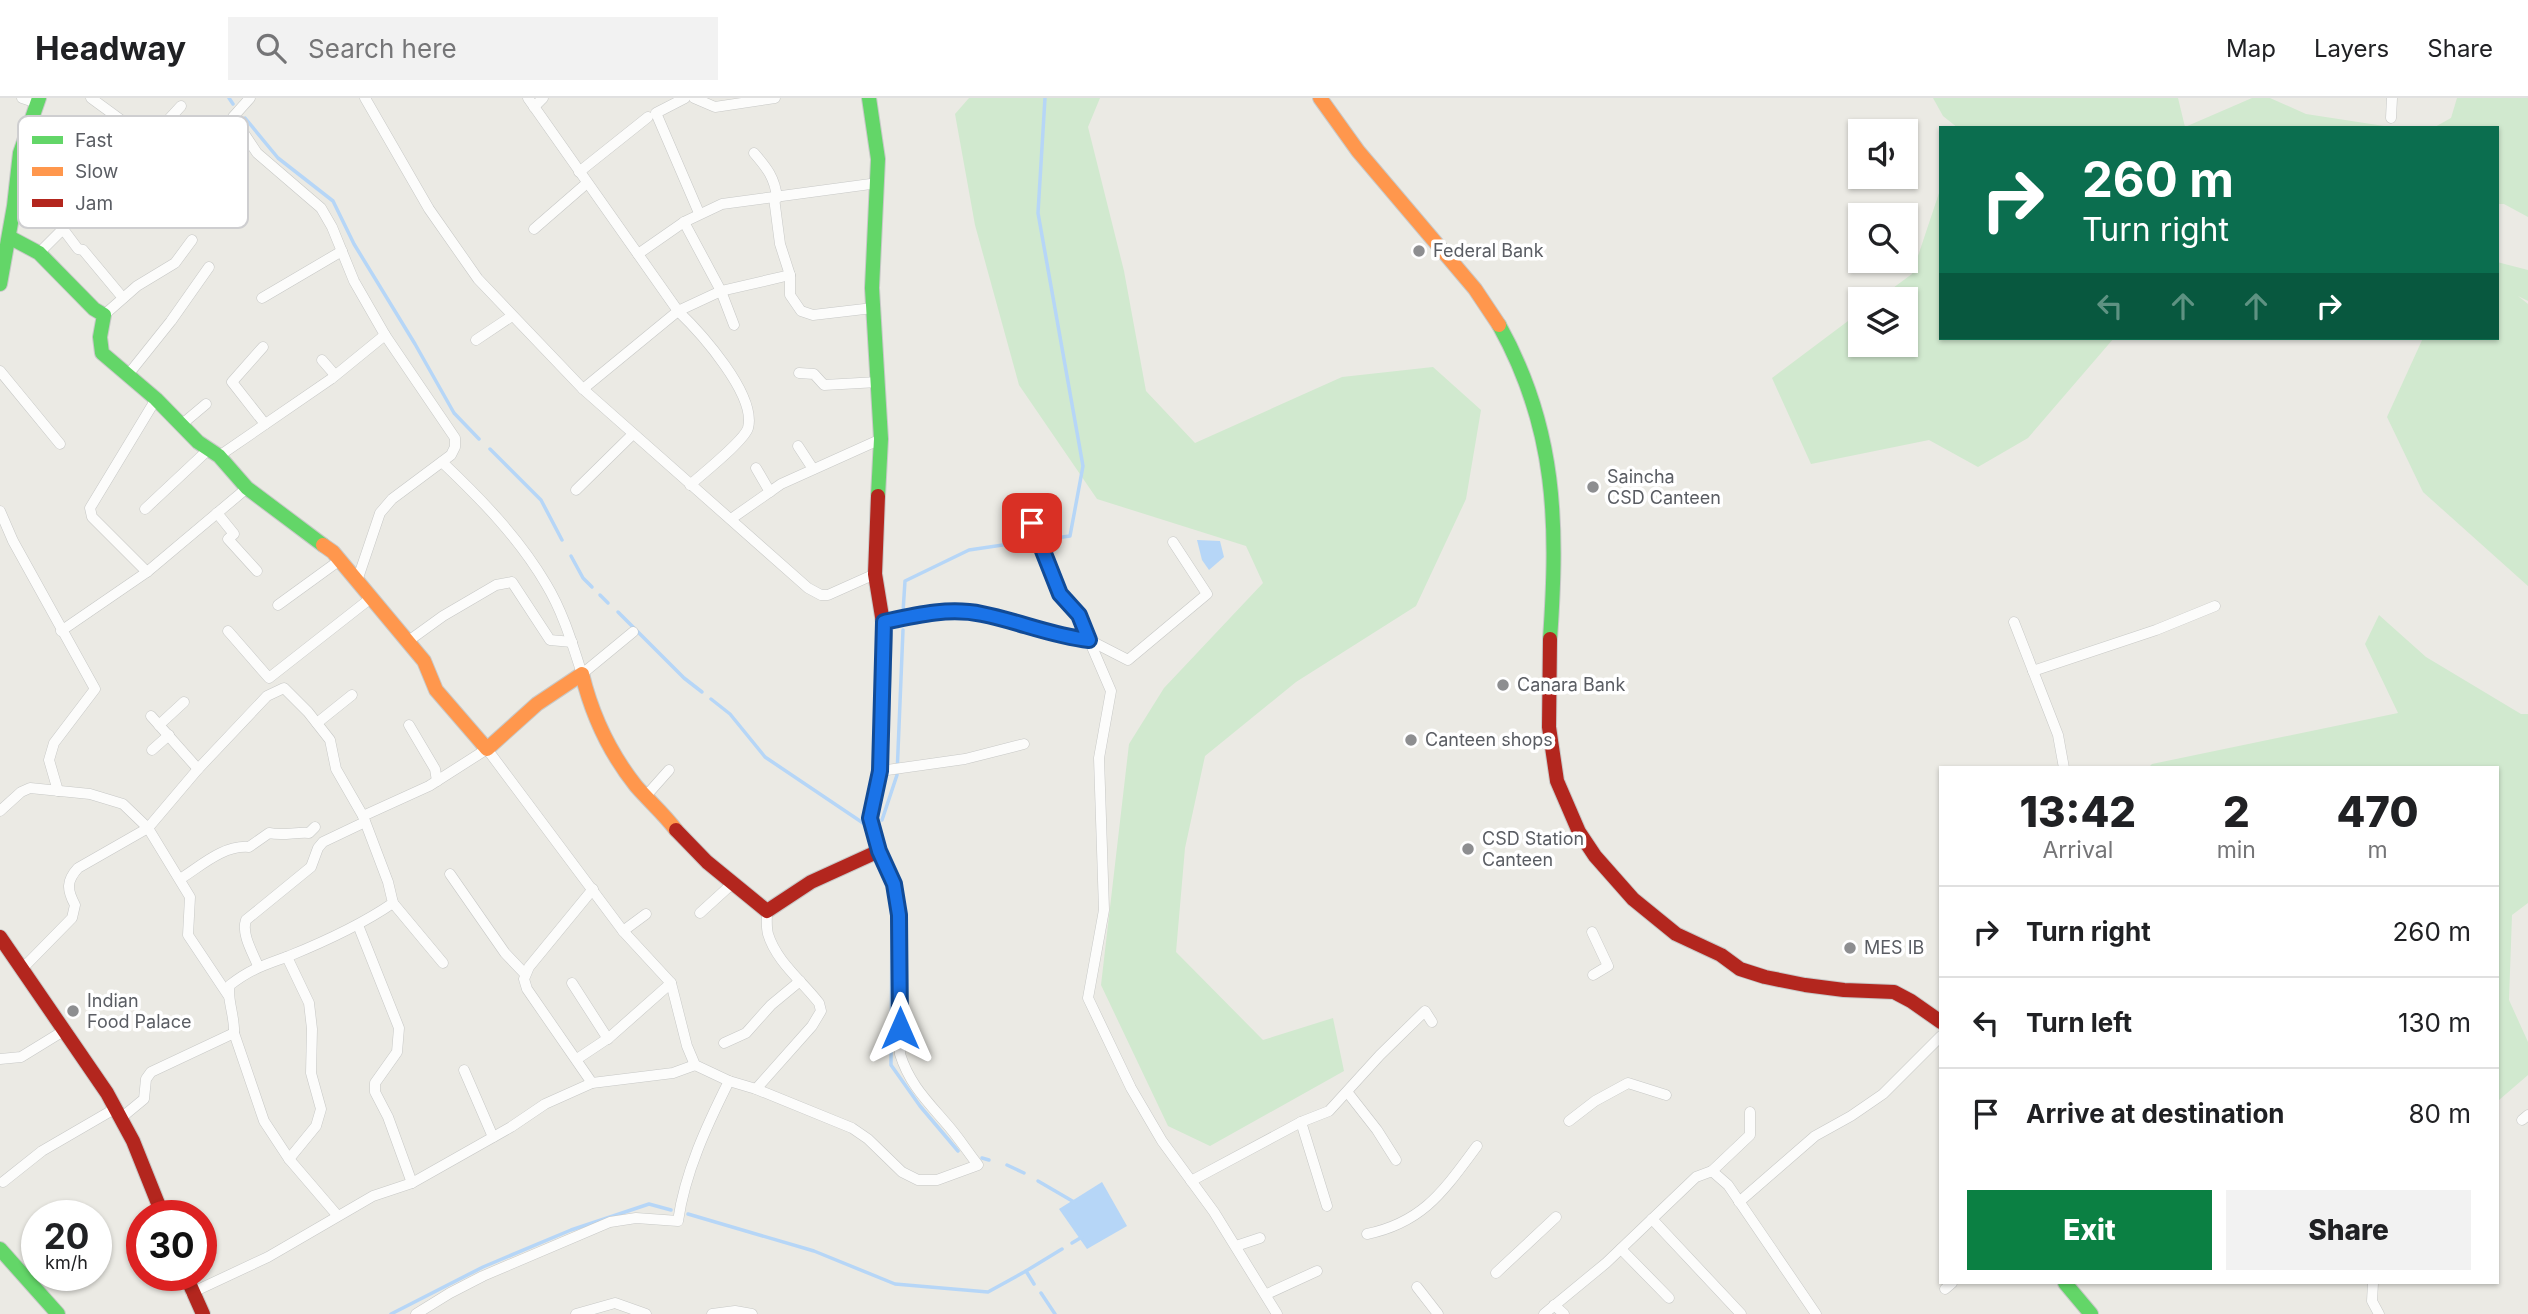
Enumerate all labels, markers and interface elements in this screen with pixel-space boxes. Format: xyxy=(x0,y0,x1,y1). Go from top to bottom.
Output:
search box xyxy=(228,17,718,80)
text: Headway xyxy=(35,28,186,68)
icon: search xyxy=(252,29,290,67)
text: Search here xyxy=(308,33,457,64)
text: Map xyxy=(2226,34,2276,63)
text: Layers xyxy=(2314,34,2389,63)
text: Share xyxy=(2427,34,2493,63)
legend xyxy=(18,116,248,228)
map controls xyxy=(1848,119,1918,357)
button: sound xyxy=(1848,119,1918,189)
text: Fast xyxy=(75,129,113,152)
text: 260 m xyxy=(2082,150,2234,209)
icon: right xyxy=(1967,154,2058,245)
text: Slow xyxy=(75,160,118,183)
text: Jam xyxy=(75,192,113,215)
button: search xyxy=(1848,203,1918,273)
text: Turn right xyxy=(2082,210,2229,249)
place label: Federal Bank xyxy=(1433,240,1544,261)
marker: Federal Bank xyxy=(1411,243,1427,259)
button: layers xyxy=(1848,287,1918,357)
icon: left xyxy=(2091,287,2129,325)
icon: ahead xyxy=(2164,287,2202,325)
icon: ahead xyxy=(2237,287,2275,325)
icon: right xyxy=(2310,287,2348,325)
place label: Saincha CSD Canteen xyxy=(1607,466,1721,508)
marker: Saincha CSD Canteen xyxy=(1585,479,1601,495)
pin xyxy=(1002,493,1062,553)
icon: arrive xyxy=(1013,504,1051,542)
place label: Canara Bank xyxy=(1517,674,1625,695)
marker: Canara Bank xyxy=(1495,677,1511,693)
place label: Canteen shops xyxy=(1425,729,1553,750)
marker: Canteen shops xyxy=(1403,732,1419,748)
text: 13:42 xyxy=(2020,786,2136,837)
text: 2 xyxy=(2223,786,2250,837)
text: 470 xyxy=(2336,786,2418,837)
place label: CSD Station Canteen xyxy=(1482,828,1584,870)
text: Arrival xyxy=(2042,836,2113,864)
text: min xyxy=(2217,836,2256,864)
text: m xyxy=(2367,836,2388,864)
marker: CSD Station Canteen xyxy=(1460,841,1476,857)
icon: right xyxy=(1967,913,2005,951)
text: Turn right xyxy=(2026,916,2151,947)
text: 260 m xyxy=(2393,916,2471,947)
place label: MES IB xyxy=(1864,937,1924,958)
marker: MES IB xyxy=(1842,940,1858,956)
place label: Indian Food Palace xyxy=(87,990,191,1032)
position arrow xyxy=(863,991,937,1065)
marker: Indian Food Palace xyxy=(65,1003,81,1019)
icon: left xyxy=(1967,1004,2005,1042)
text: Turn left xyxy=(2026,1007,2132,1038)
text: 130 m xyxy=(2398,1007,2471,1038)
icon: arrive xyxy=(1967,1095,2005,1133)
text: Arrive at destination xyxy=(2026,1098,2285,1129)
text: 80 m xyxy=(2408,1098,2471,1129)
button: Exit xyxy=(1967,1190,2212,1270)
button: Share xyxy=(2226,1190,2471,1270)
speed limit sign: 30 xyxy=(126,1200,217,1291)
text: 20 xyxy=(44,1215,89,1257)
text: km/h xyxy=(45,1252,88,1273)

